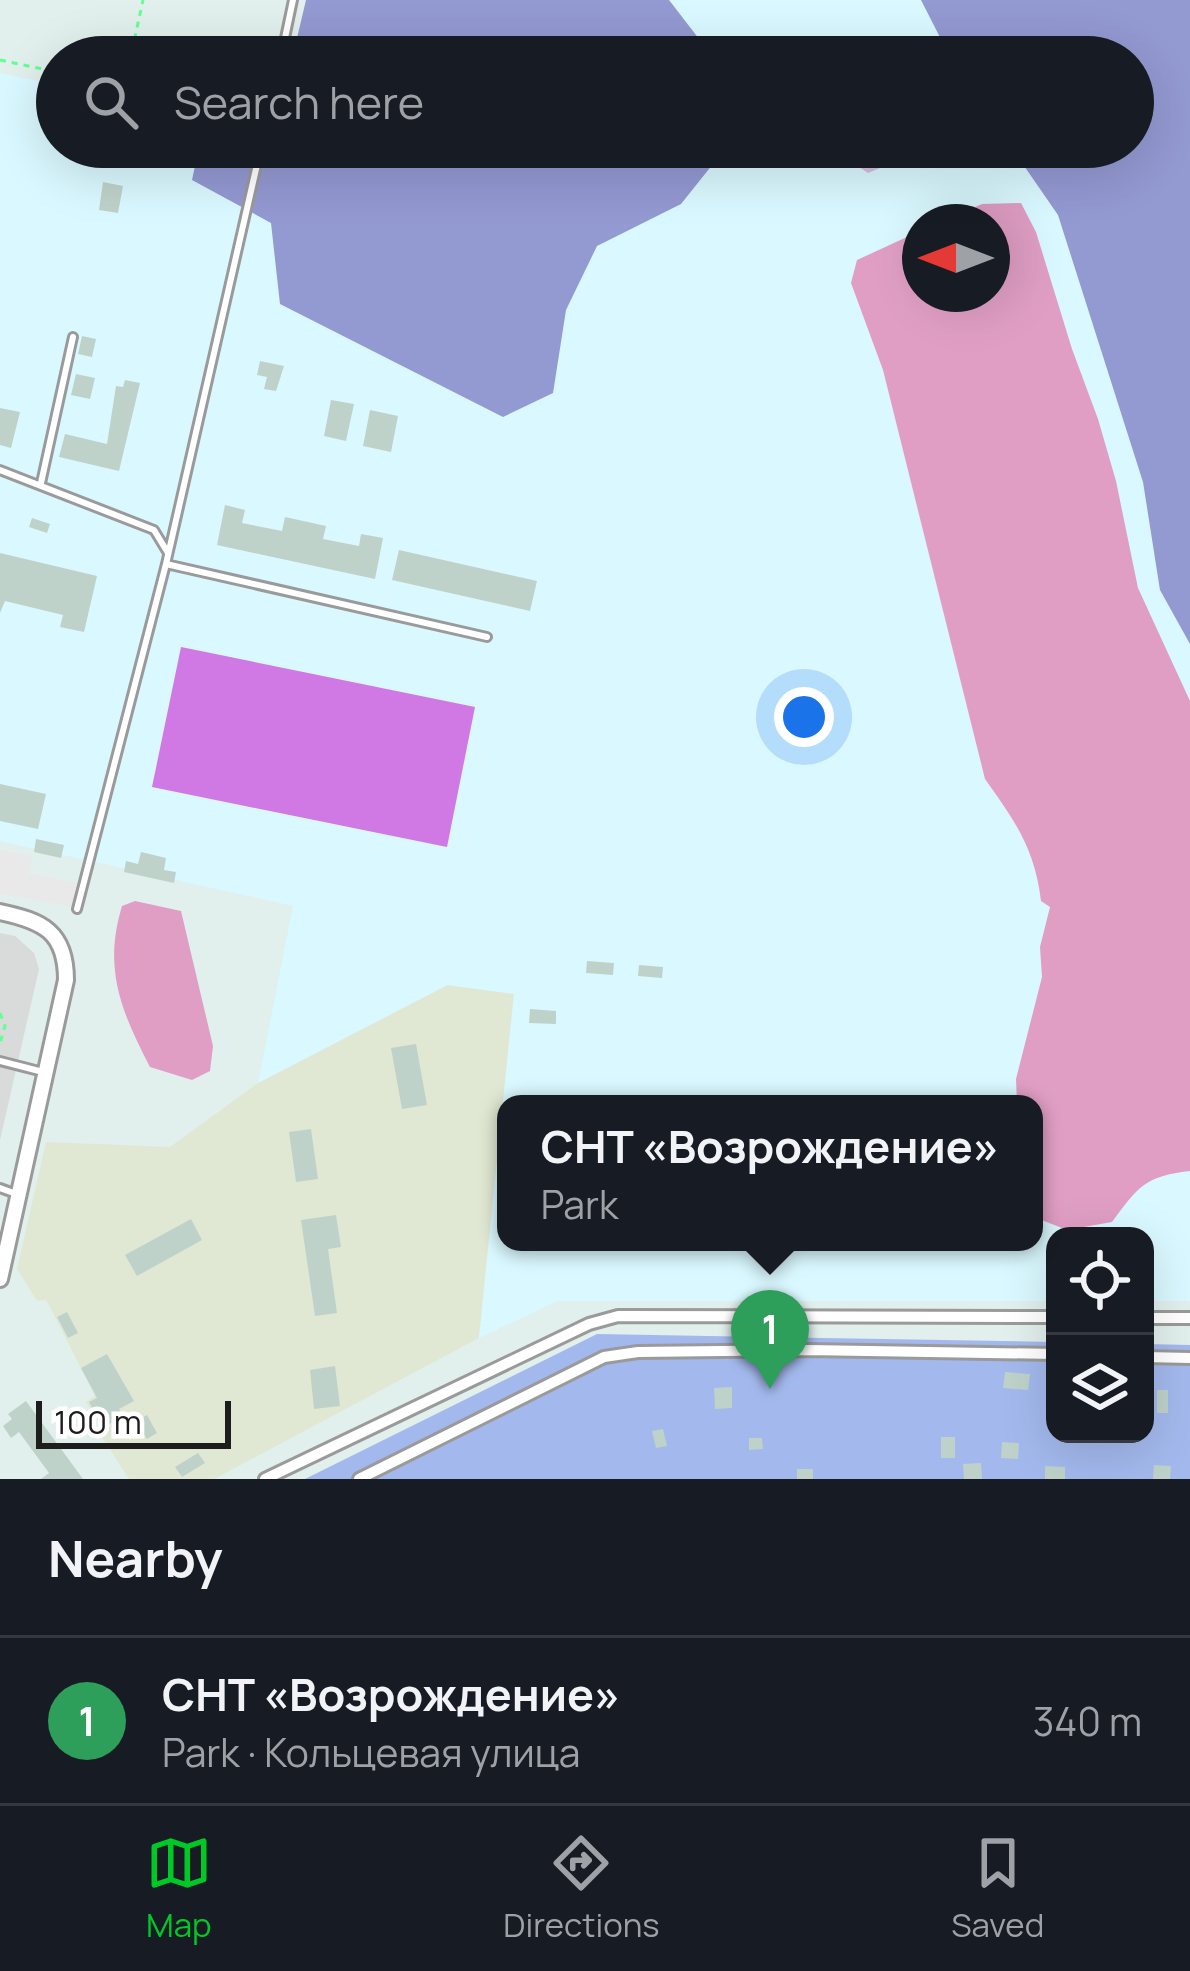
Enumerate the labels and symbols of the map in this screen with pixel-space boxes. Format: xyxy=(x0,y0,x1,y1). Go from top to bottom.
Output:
north arrow xyxy=(902,204,1010,312)
your location xyxy=(774,687,834,747)
pin: 1 xyxy=(731,1290,809,1389)
scale bar xyxy=(36,1395,231,1448)

